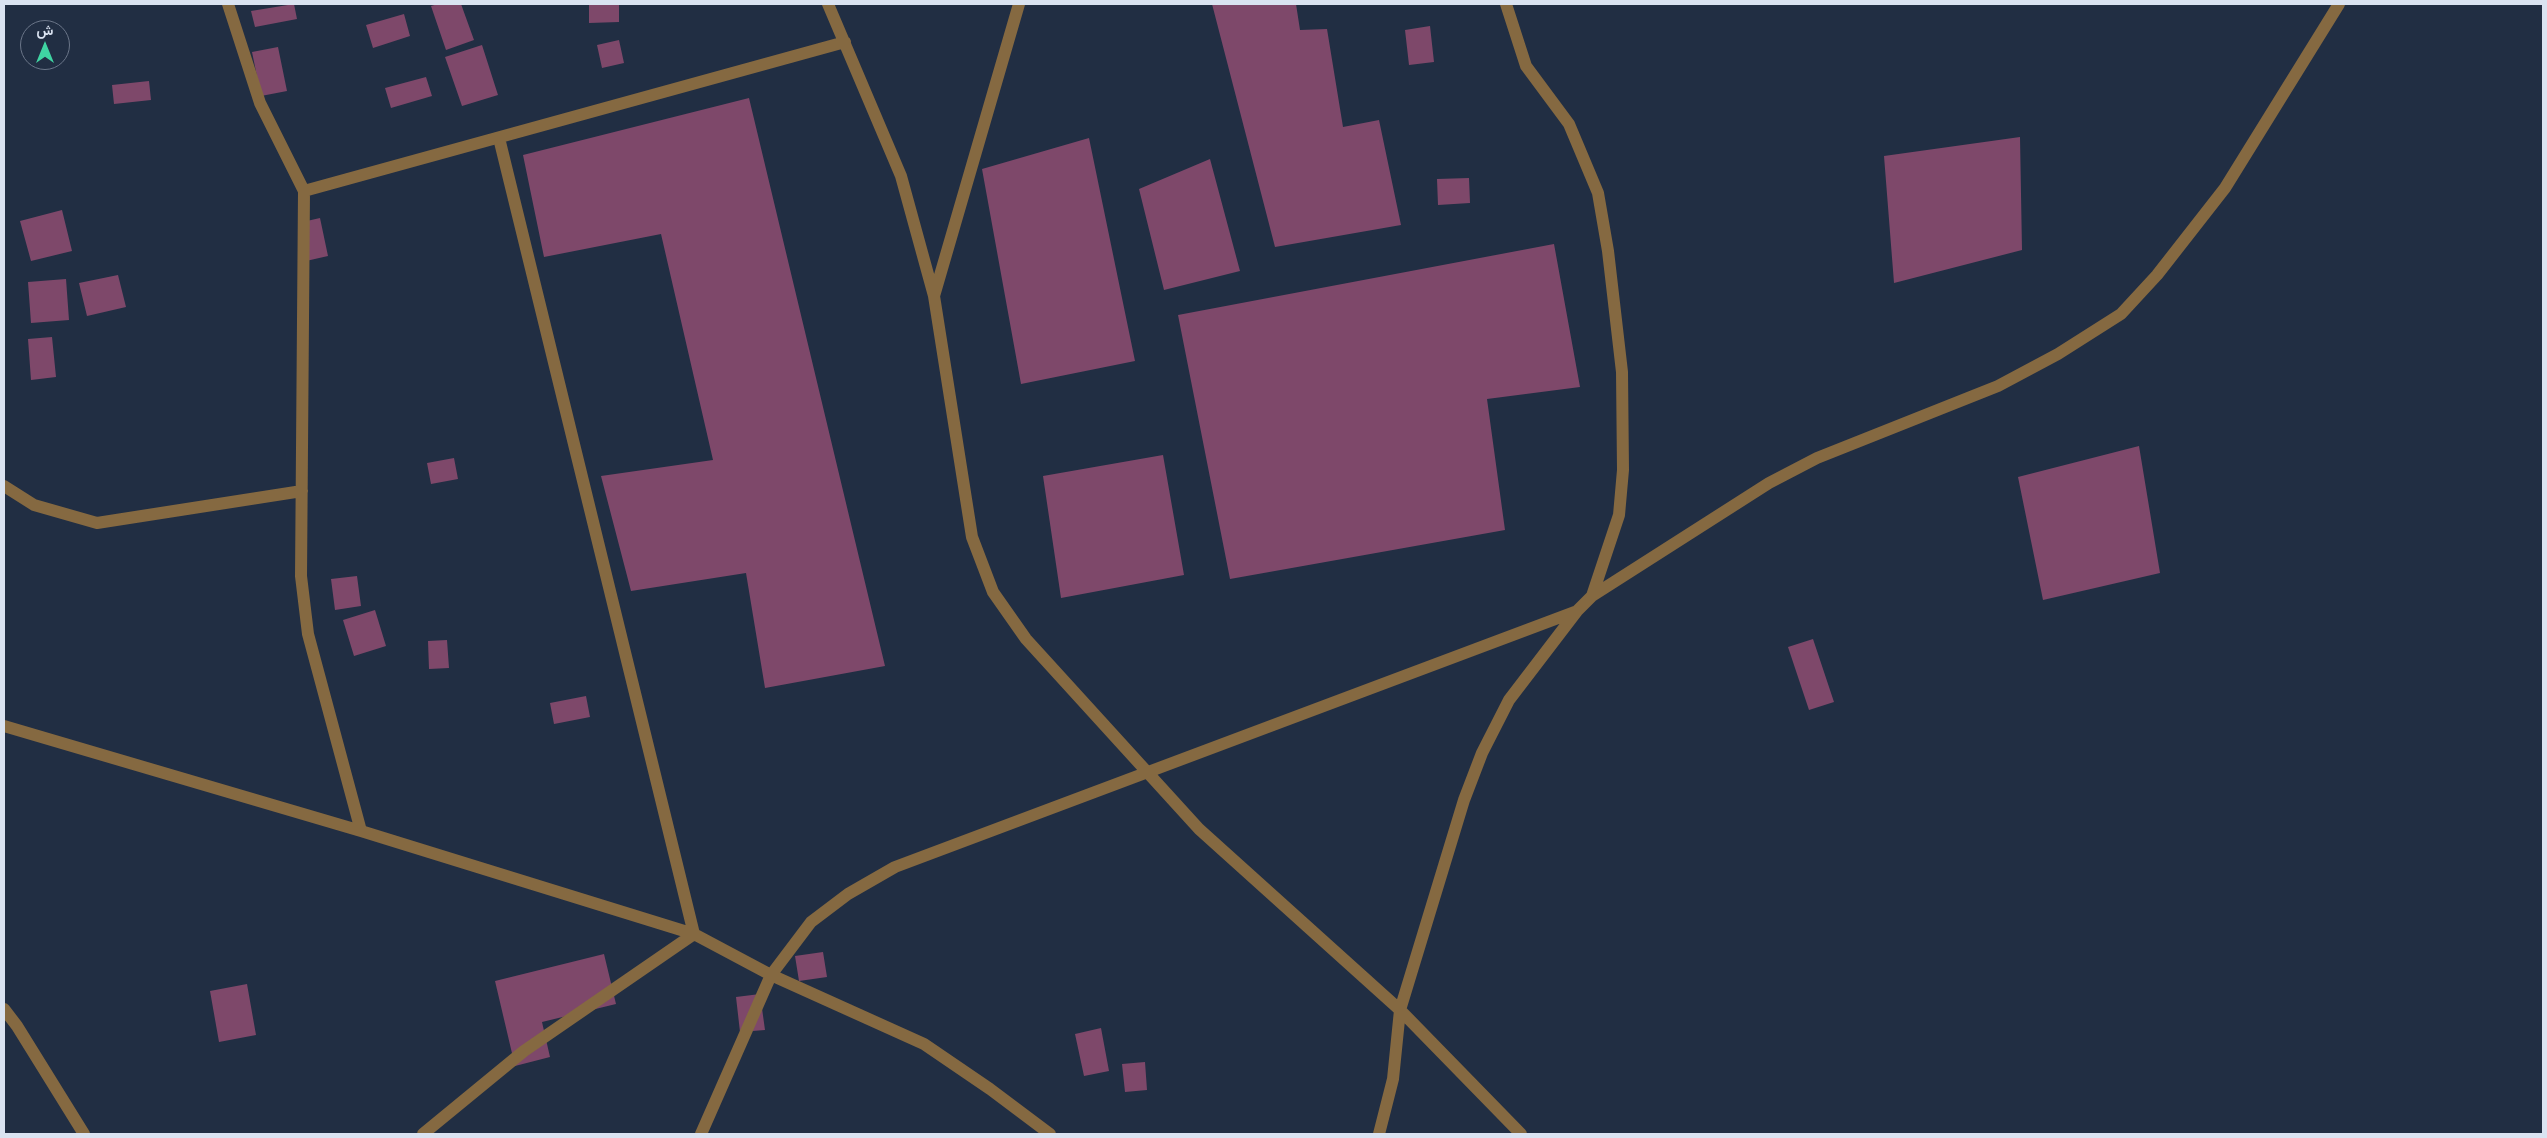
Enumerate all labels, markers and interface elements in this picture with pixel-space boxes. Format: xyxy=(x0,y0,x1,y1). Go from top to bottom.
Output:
north arrow xyxy=(20,20,70,70)
text: ش xyxy=(37,22,53,39)

